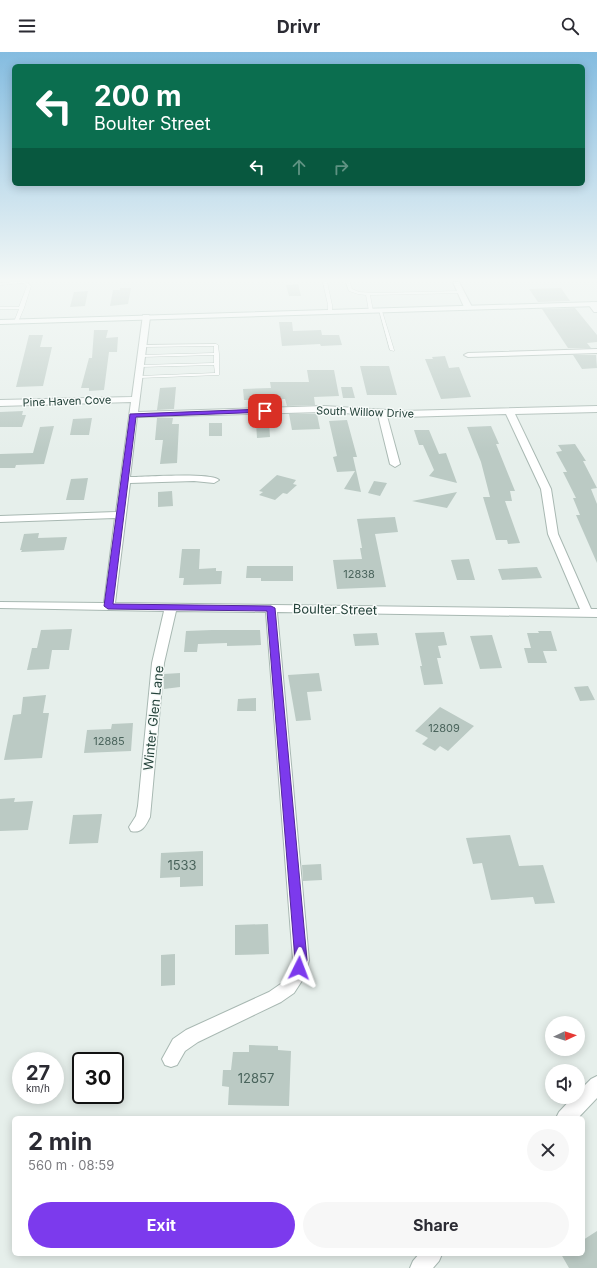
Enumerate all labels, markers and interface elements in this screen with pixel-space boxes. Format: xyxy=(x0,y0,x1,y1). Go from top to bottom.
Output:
icon: menu xyxy=(16,15,38,37)
icon: search xyxy=(559,15,581,37)
text: Drivr xyxy=(277,16,320,37)
text: 200 m xyxy=(94,79,182,113)
icon: left xyxy=(28,80,80,132)
text: Boulter Street xyxy=(94,113,211,134)
icon: left xyxy=(246,156,268,178)
icon: ahead xyxy=(288,156,310,178)
icon: right xyxy=(330,156,352,178)
street label: Pine Haven Cove xyxy=(22,392,112,410)
pin xyxy=(248,394,282,428)
icon: arrive xyxy=(254,400,276,422)
street label: South Willow Drive xyxy=(316,403,414,421)
house number: 12838 xyxy=(343,567,375,581)
street label: Boulter Street xyxy=(293,600,377,618)
street label: Winter Glen Lane xyxy=(140,665,166,771)
house number: 12809 xyxy=(428,721,460,735)
house number: 12885 xyxy=(93,734,125,748)
house number: 1533 xyxy=(167,857,197,873)
position arrow xyxy=(278,947,320,989)
north arrow xyxy=(545,1016,585,1056)
map controls xyxy=(545,1016,585,1104)
speed limit sign: 30 xyxy=(72,1052,124,1104)
text: 27 xyxy=(26,1061,50,1085)
button: sound xyxy=(545,1064,585,1104)
house number: 12857 xyxy=(238,1070,274,1086)
text: km/h xyxy=(26,1082,50,1094)
text: 2 min xyxy=(28,1127,92,1156)
button: close xyxy=(527,1129,569,1171)
text: 560 m · 08:59 xyxy=(28,1157,114,1173)
button: Exit xyxy=(28,1202,295,1248)
button: Share xyxy=(303,1202,569,1248)

